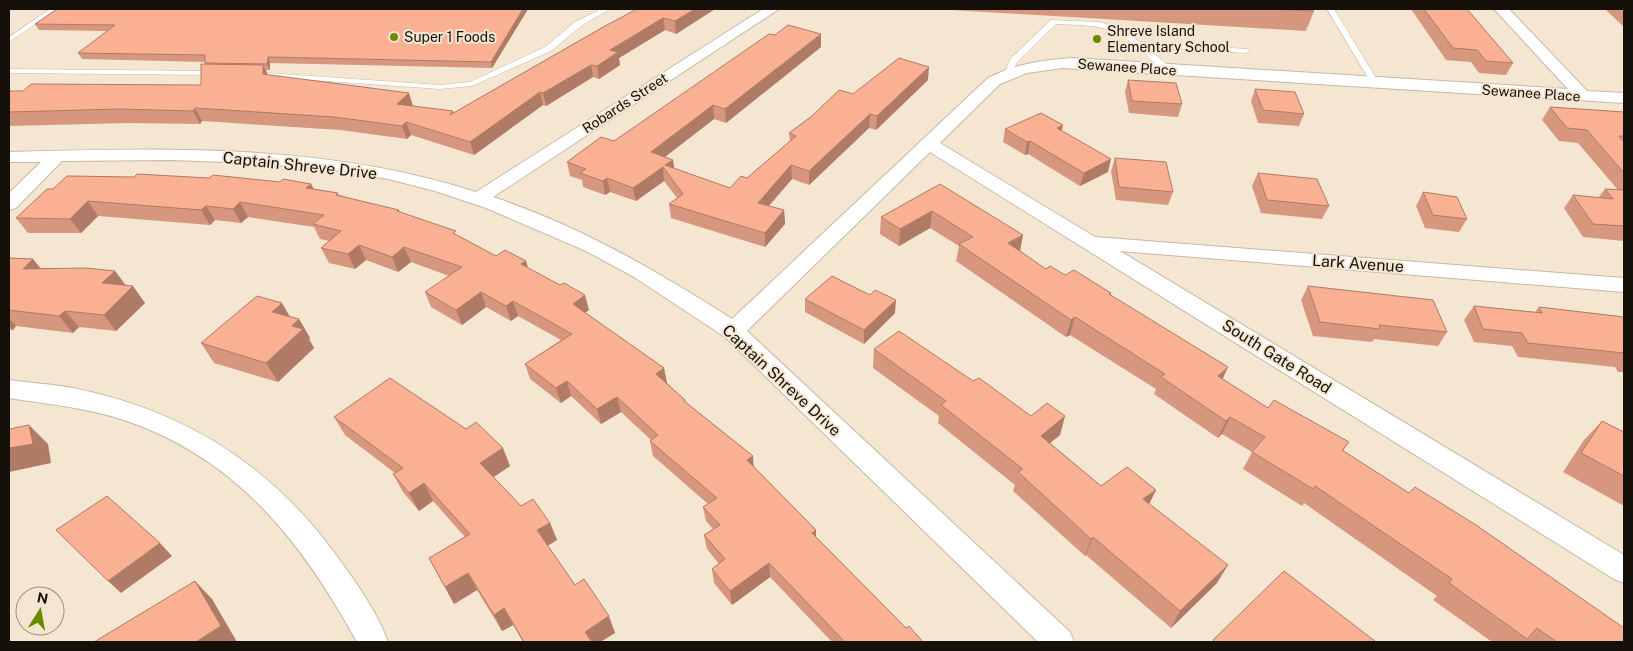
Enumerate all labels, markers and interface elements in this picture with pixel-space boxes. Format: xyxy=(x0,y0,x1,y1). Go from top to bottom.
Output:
place label: Shreve Island Elementary School xyxy=(1107,23,1230,55)
place label: Super 1 Foods xyxy=(404,29,495,45)
marker: Super 1 Foods xyxy=(388,31,400,43)
marker: Shreve Island Elementary School xyxy=(1091,33,1103,45)
street label: Sewanee Place xyxy=(1077,56,1177,78)
street label: Robards Street xyxy=(579,70,671,136)
street label: Sewanee Place xyxy=(1481,82,1581,104)
street label: Captain Shreve Drive xyxy=(222,148,378,183)
street label: Lark Avenue xyxy=(1311,251,1404,276)
street label: South Gate Road xyxy=(1219,315,1335,398)
street label: Captain Shreve Drive xyxy=(718,321,845,440)
north arrow xyxy=(15,586,65,636)
text: N xyxy=(36,589,49,607)

